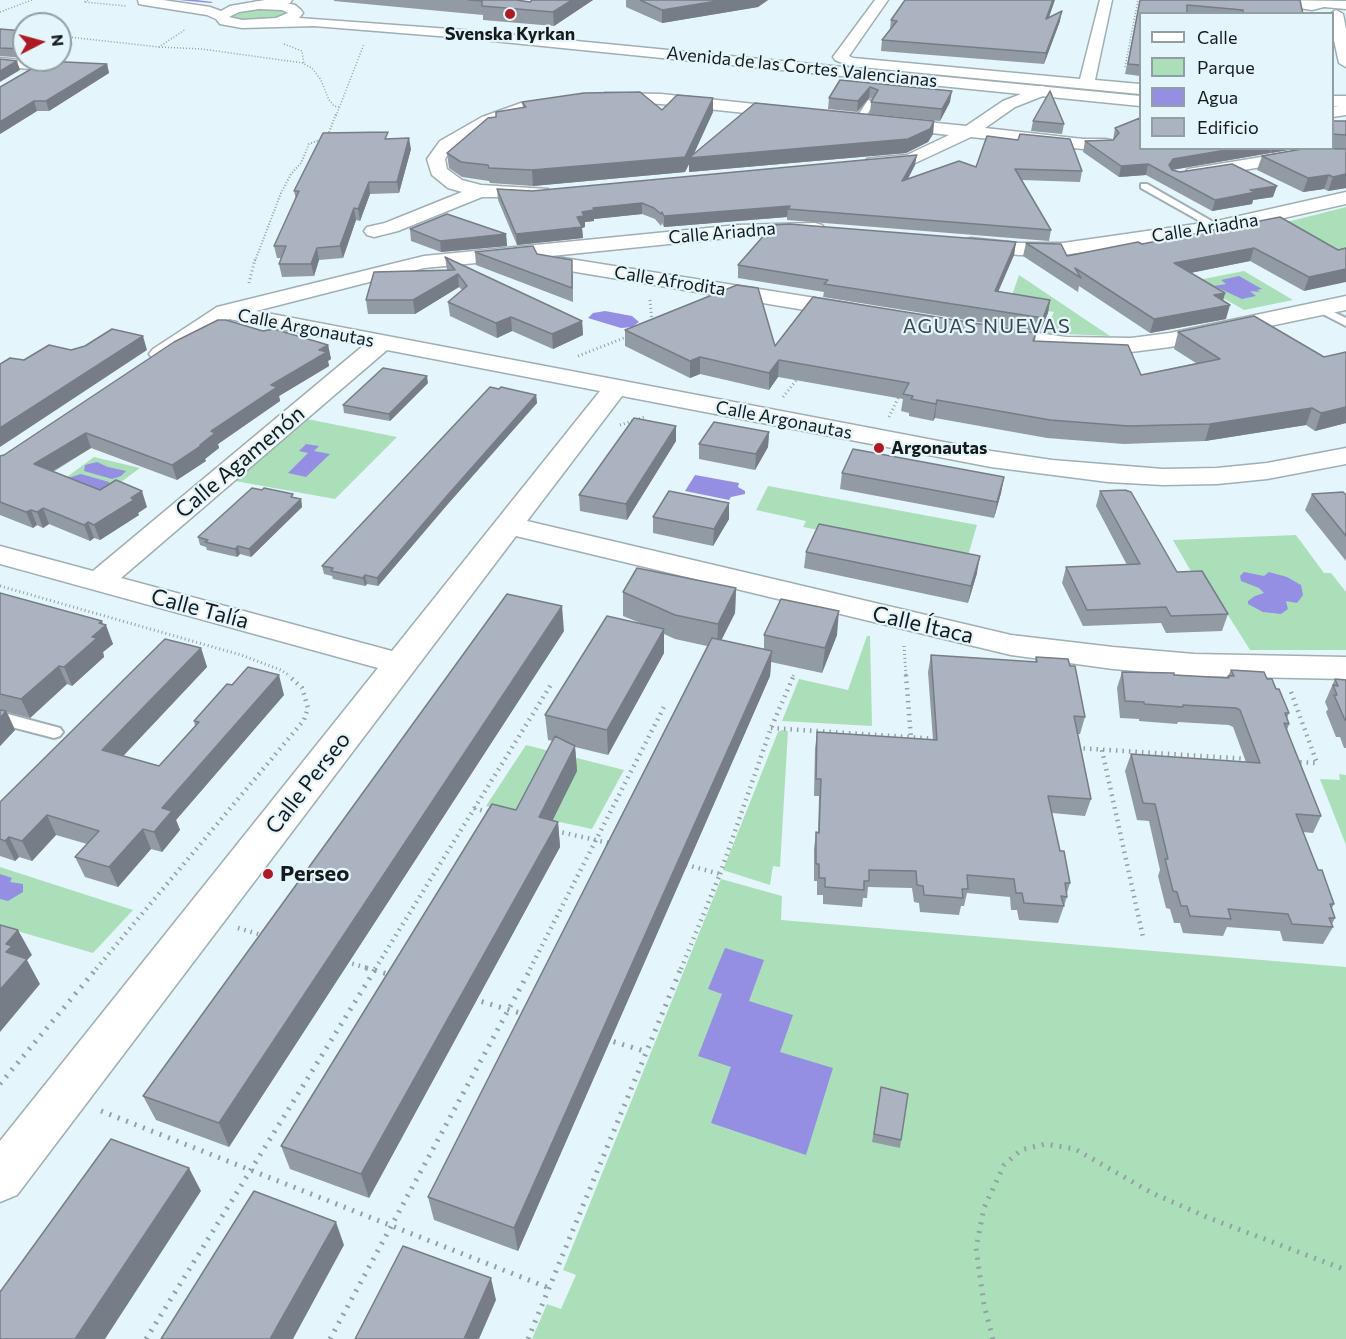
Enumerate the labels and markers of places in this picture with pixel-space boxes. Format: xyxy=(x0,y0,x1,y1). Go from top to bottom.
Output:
marker: Svenska Kyrkan xyxy=(503,7,517,21)
place label: Svenska Kyrkan xyxy=(445,23,575,45)
place label: Argonautas xyxy=(891,437,987,459)
marker: Argonautas xyxy=(872,441,886,455)
place label: Perseo xyxy=(280,861,349,887)
marker: Perseo xyxy=(261,867,275,881)

